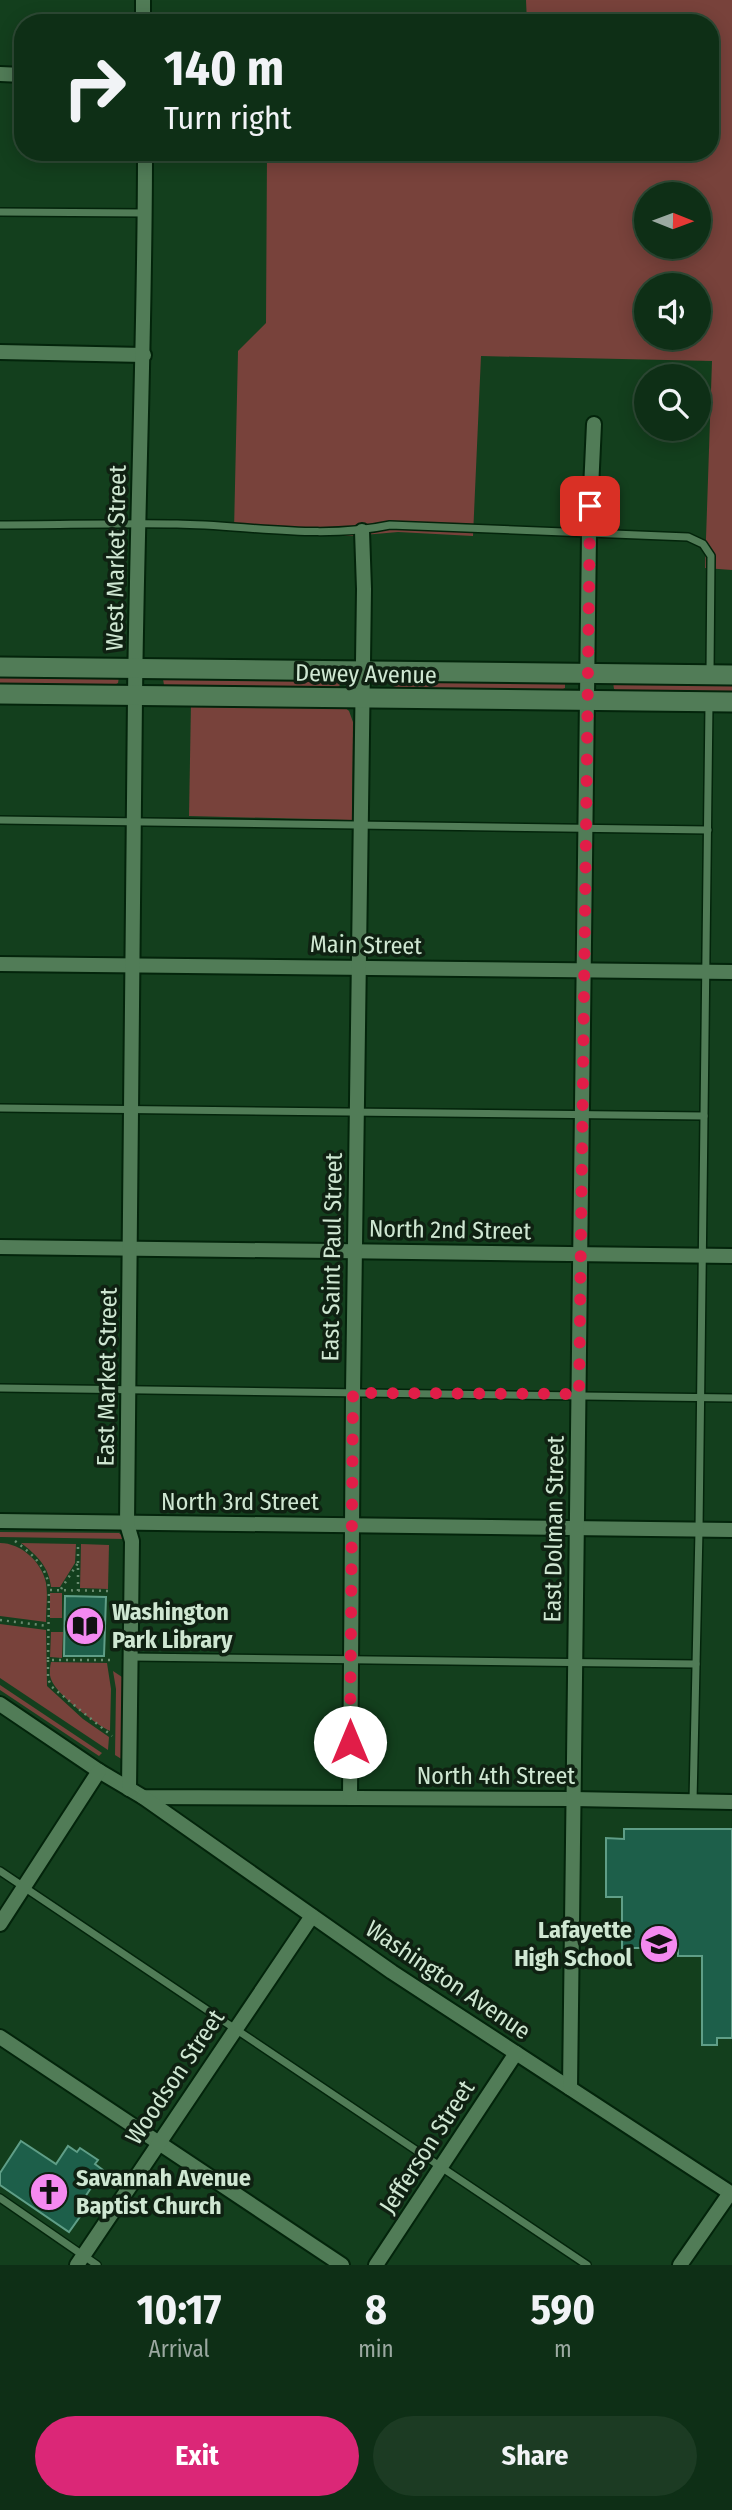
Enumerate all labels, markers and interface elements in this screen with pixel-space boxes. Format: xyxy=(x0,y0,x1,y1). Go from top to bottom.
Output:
text: 140 m xyxy=(164,39,284,98)
icon: right xyxy=(49,42,140,133)
text: Turn right xyxy=(164,99,291,137)
north arrow xyxy=(634,182,710,259)
map controls xyxy=(634,182,711,441)
button: sound xyxy=(634,273,711,350)
button: search xyxy=(634,364,711,441)
street label: West Market Street xyxy=(100,465,132,651)
pin xyxy=(560,476,620,536)
icon: arrive xyxy=(571,487,609,525)
street label: Dewey Avenue xyxy=(295,659,437,689)
street label: Main Street xyxy=(310,930,422,960)
street label: East Saint Paul Street xyxy=(316,1152,348,1362)
street label: North 2nd Street xyxy=(369,1215,532,1245)
street label: East Market Street xyxy=(91,1287,123,1467)
street label: East Dolman Street xyxy=(538,1435,570,1623)
street label: North 3rd Street xyxy=(161,1488,319,1516)
place label: Washington Park Library xyxy=(112,1598,233,1654)
library icon: Washington Park Library xyxy=(64,1605,106,1647)
position arrow xyxy=(313,1705,387,1779)
street label: North 4th Street xyxy=(417,1762,575,1790)
street label: Washington Avenue xyxy=(360,1915,536,2045)
place label: Lafayette High School xyxy=(514,1916,632,1972)
school or university icon: Lafayette High School xyxy=(638,1923,680,1965)
street label: Woodson Street xyxy=(120,2004,230,2150)
street label: Jefferson Street xyxy=(374,2075,480,2219)
place label: Savannah Avenue Baptist Church xyxy=(76,2164,251,2220)
church icon: Savannah Avenue Baptist Church xyxy=(28,2171,70,2213)
text: 10:17 xyxy=(137,2285,221,2335)
text: 8 xyxy=(365,2285,387,2335)
text: 590 xyxy=(531,2285,595,2335)
text: Arrival xyxy=(149,2335,210,2363)
text: min xyxy=(358,2335,394,2363)
text: m xyxy=(554,2335,572,2363)
button: Exit xyxy=(35,2416,359,2496)
button: Share xyxy=(373,2416,697,2496)

